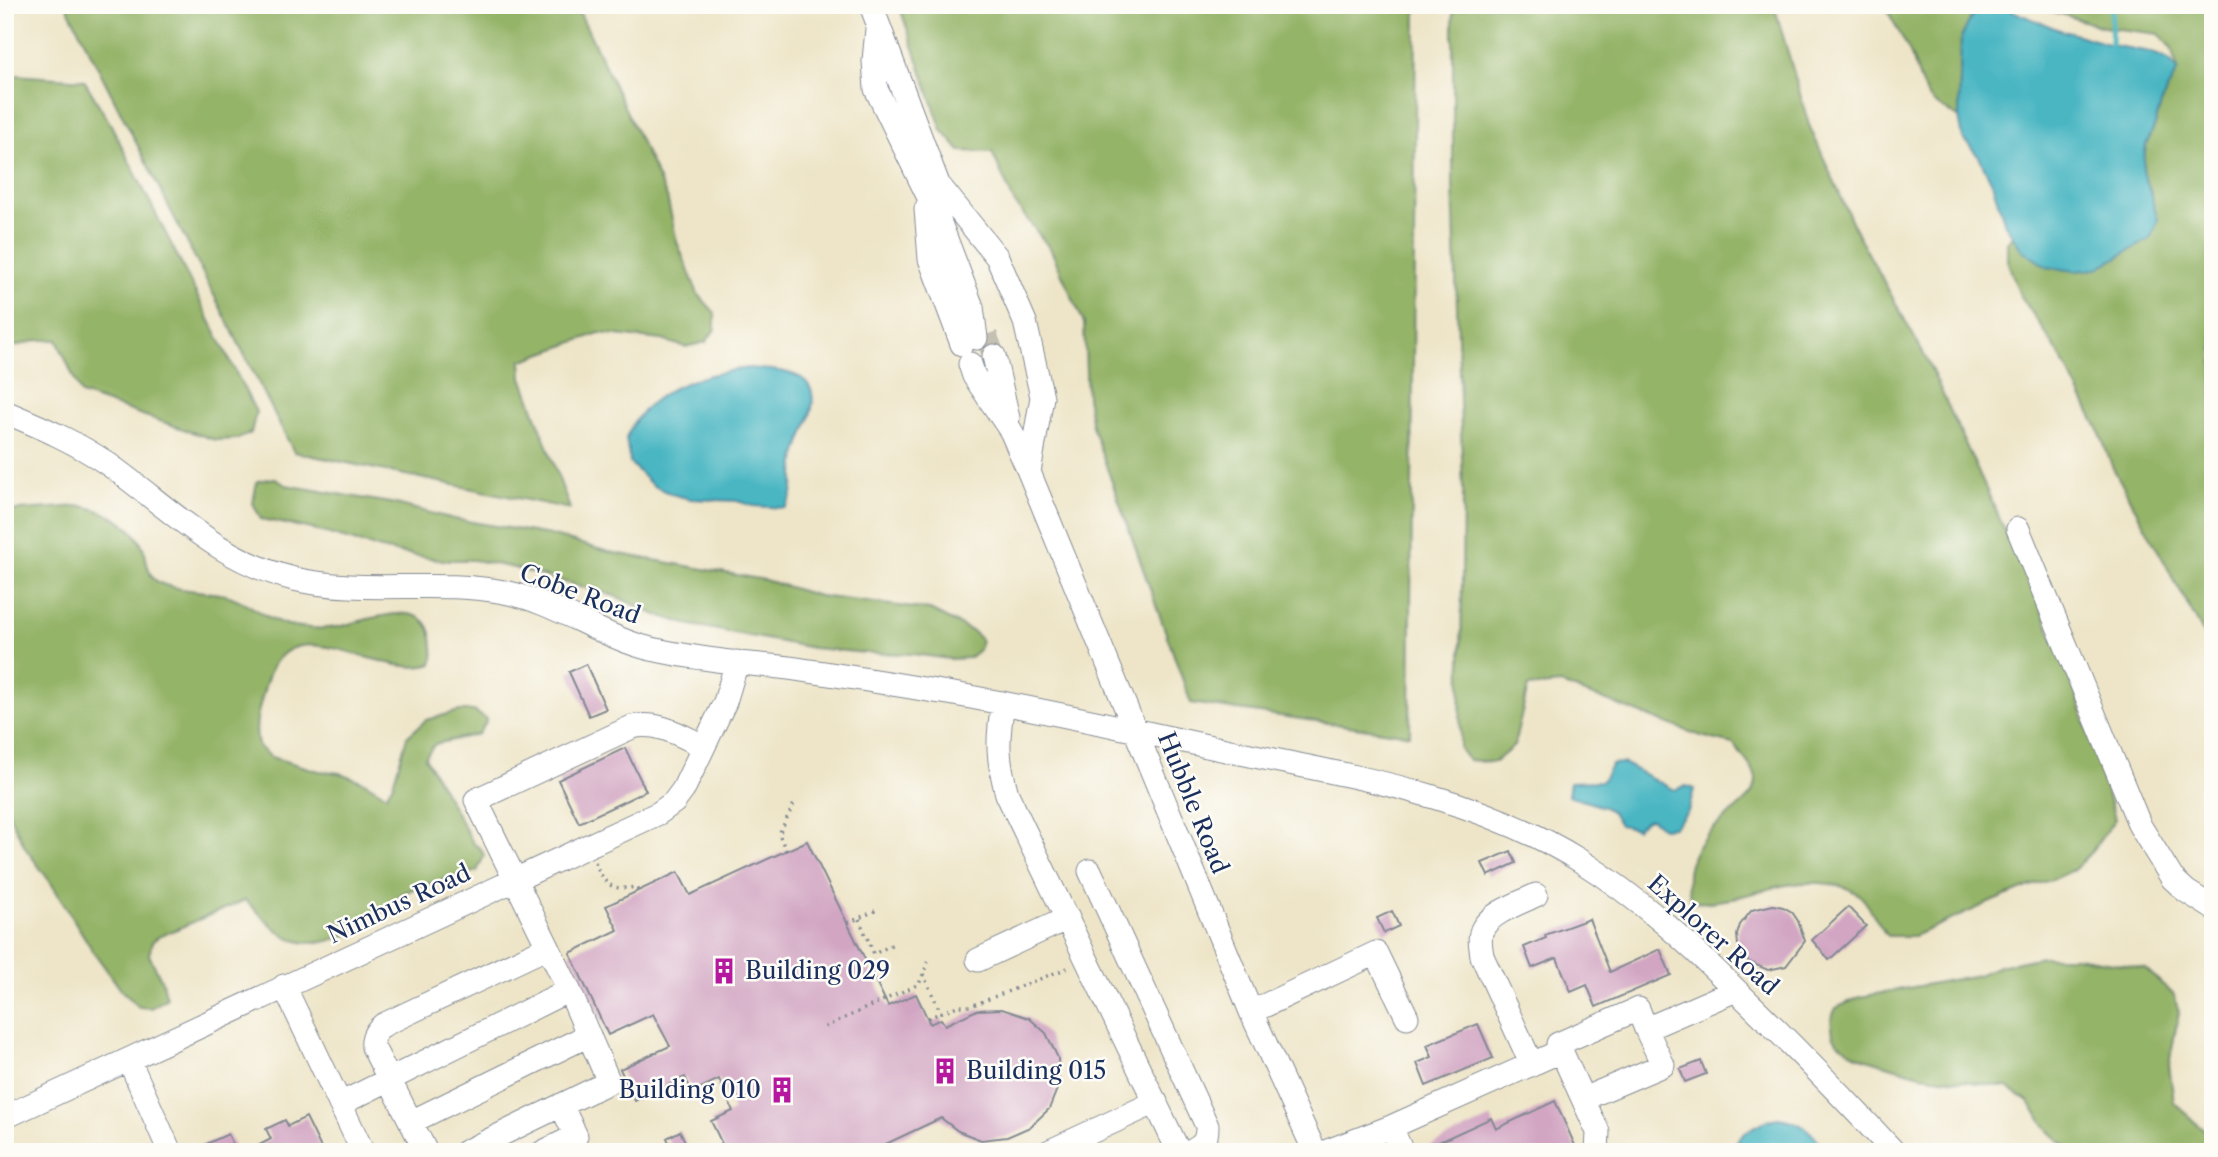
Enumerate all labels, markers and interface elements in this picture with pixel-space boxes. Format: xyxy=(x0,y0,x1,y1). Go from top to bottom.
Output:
street label: Cobe Road xyxy=(516,557,645,630)
street label: Hubble Road xyxy=(1152,728,1235,878)
street label: Nimbus Road xyxy=(323,858,475,949)
street label: Explorer Road xyxy=(1642,868,1785,1001)
building icon: Building 029 xyxy=(709,956,739,986)
place label: Building 029 xyxy=(745,956,890,985)
building icon: Building 015 xyxy=(930,1056,960,1086)
place label: Building 015 xyxy=(966,1056,1106,1085)
place label: Building 010 xyxy=(618,1075,761,1104)
building icon: Building 010 xyxy=(767,1075,797,1105)

